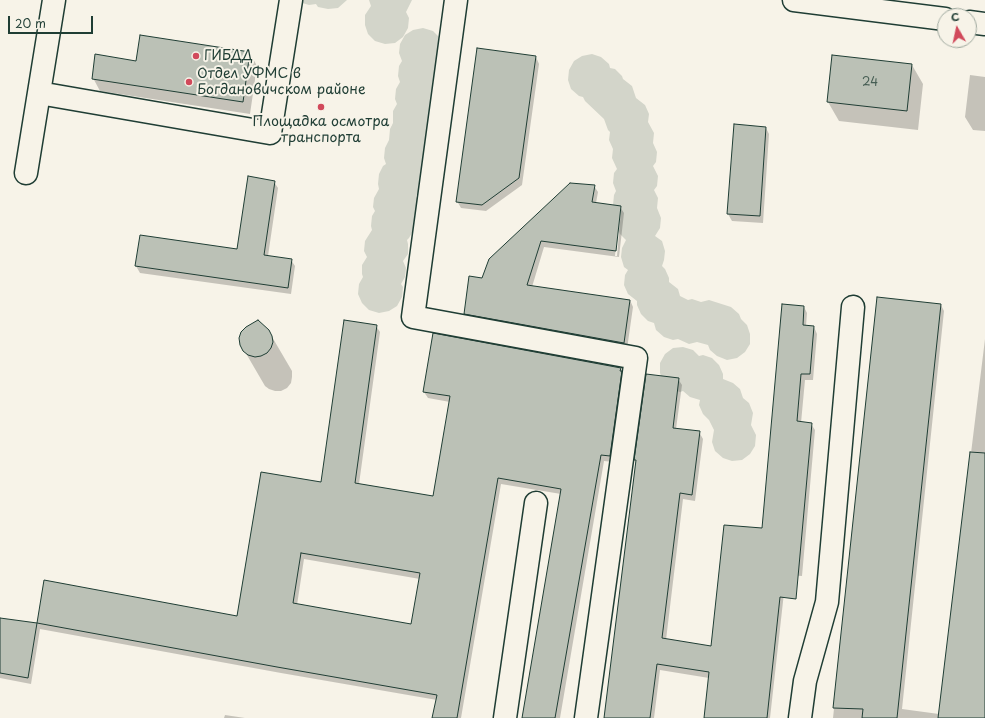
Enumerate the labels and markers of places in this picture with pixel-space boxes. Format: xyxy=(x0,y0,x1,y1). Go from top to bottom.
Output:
place label: ГИБДД xyxy=(204,48,253,64)
marker: ГИБДД xyxy=(191,51,201,61)
place label: Отдел УФМС в Богдановичском районе xyxy=(197,66,366,98)
marker: Отдел УФМС в Богдановичском районе xyxy=(184,77,194,87)
marker: Площадка осмотра транспорта xyxy=(316,102,326,112)
place label: Площадка осмотра транспорта xyxy=(253,114,389,146)

